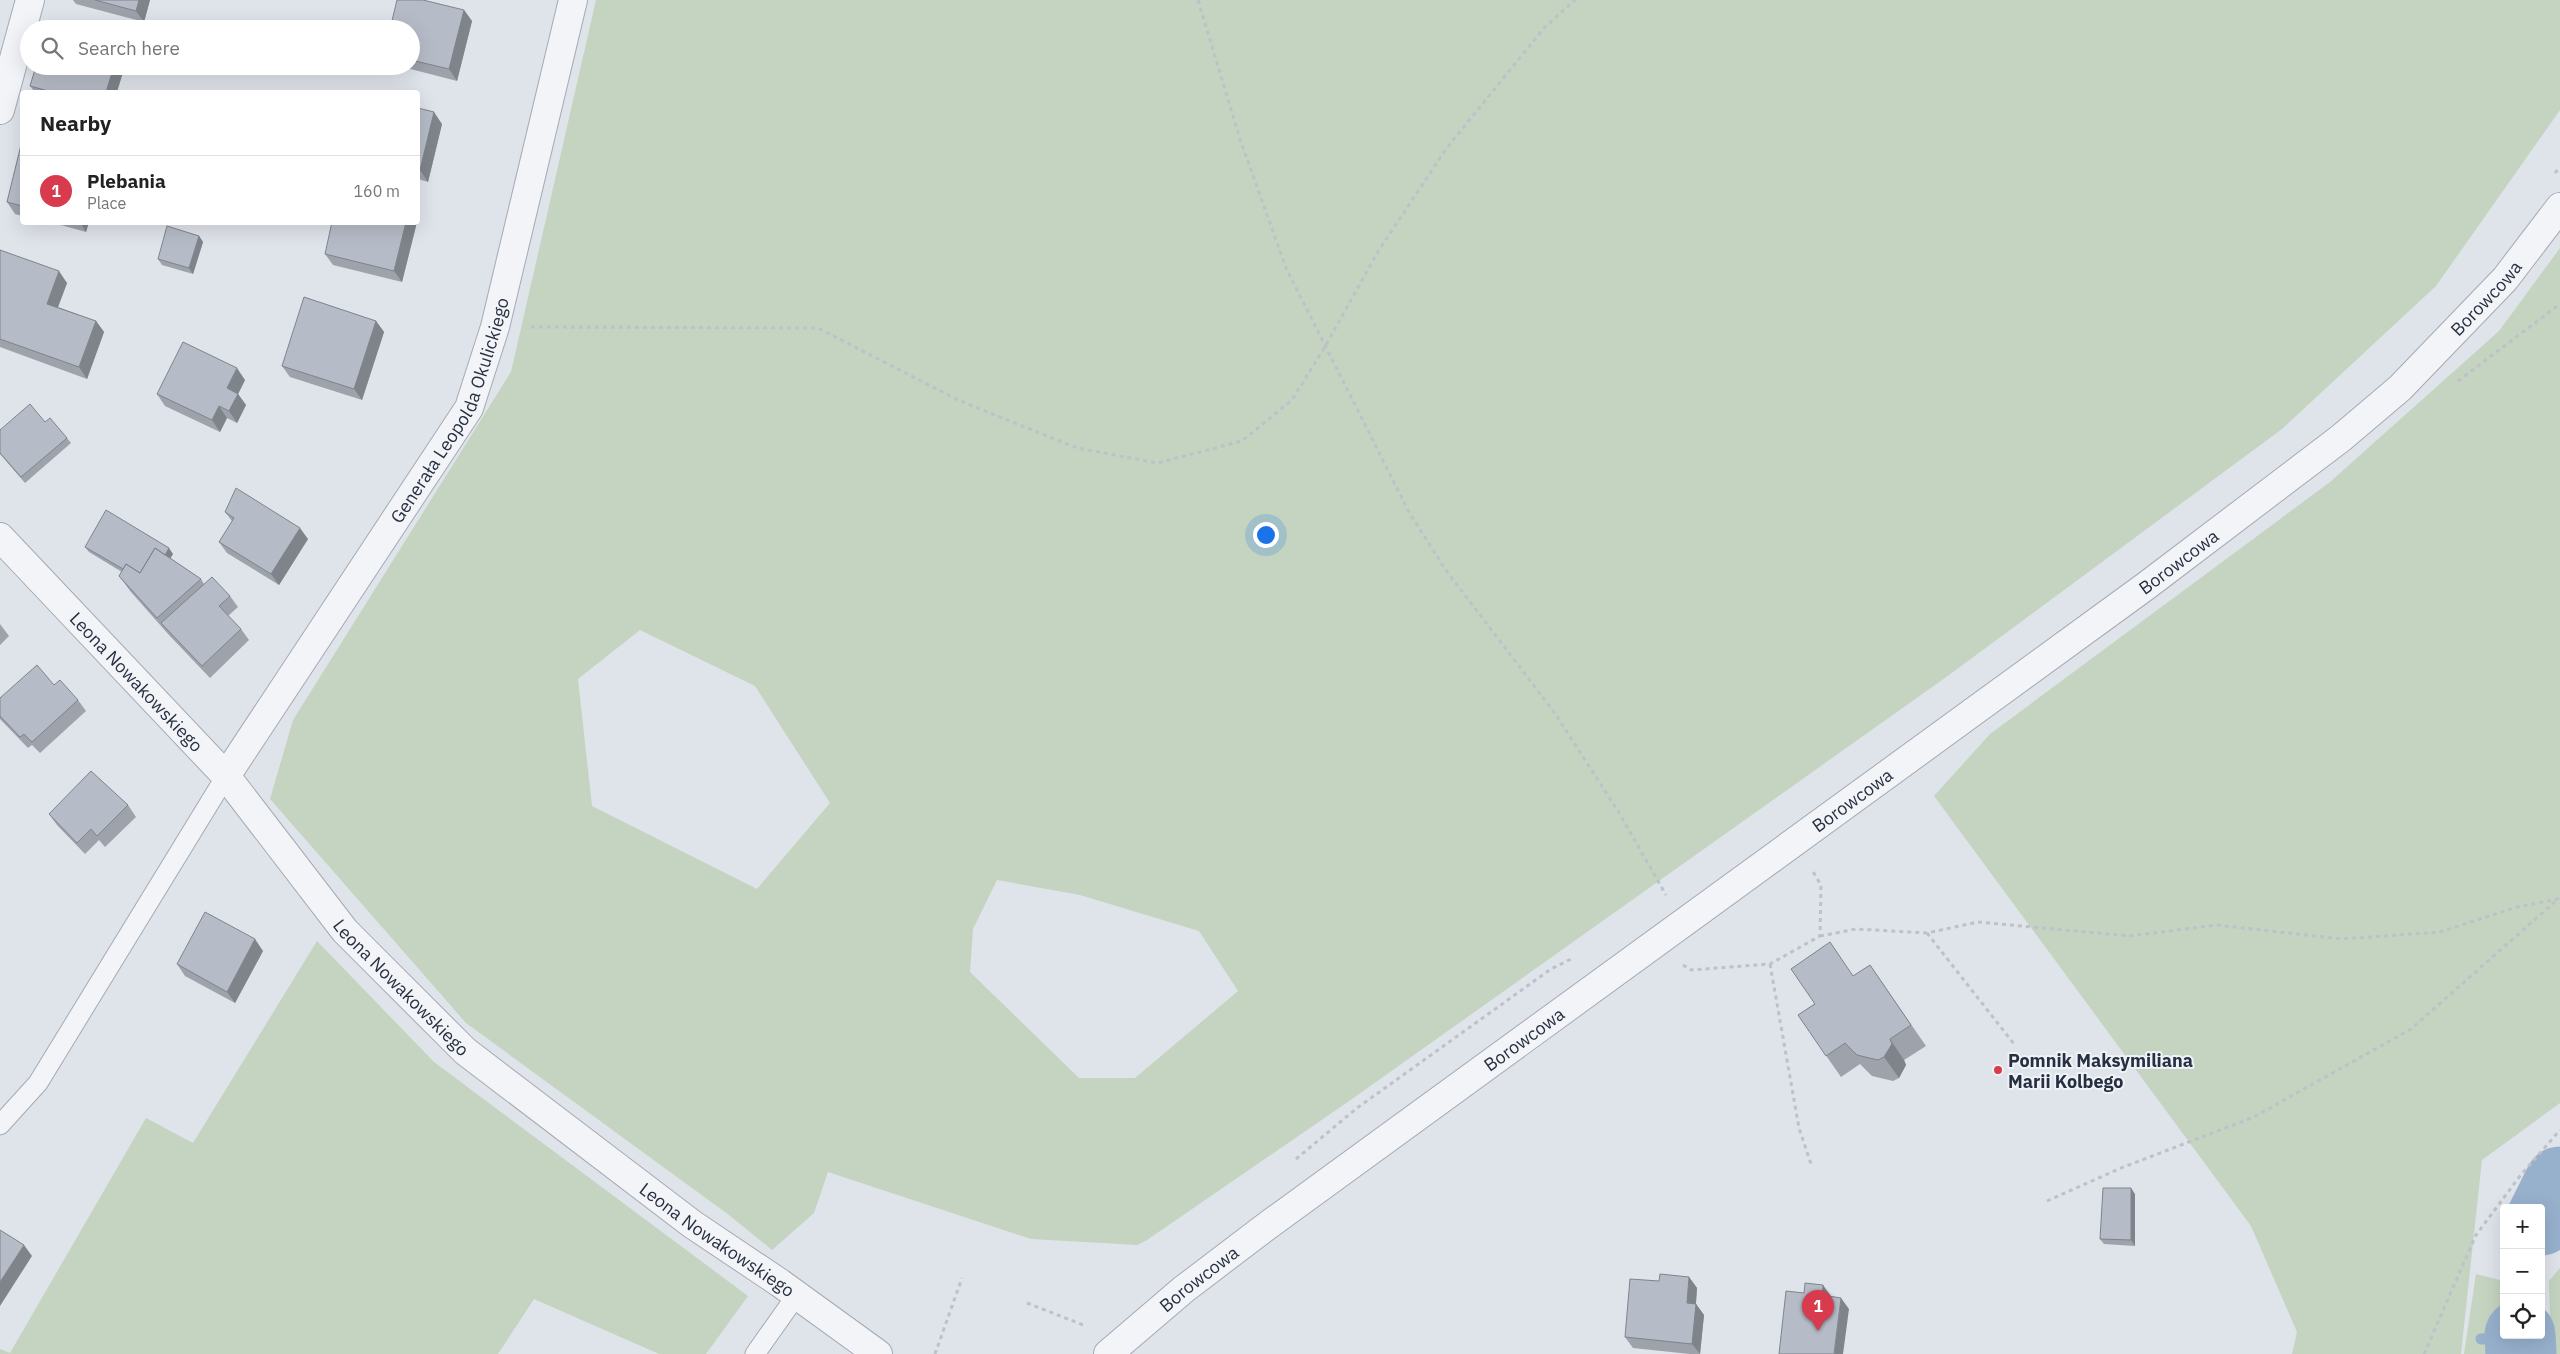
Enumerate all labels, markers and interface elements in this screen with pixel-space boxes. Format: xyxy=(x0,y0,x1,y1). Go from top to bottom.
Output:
search box xyxy=(20,20,420,75)
icon: search xyxy=(38,34,66,62)
text: Search here xyxy=(78,36,180,60)
text: Nearby xyxy=(40,109,111,137)
text: Plebania xyxy=(87,169,166,193)
text: 1 xyxy=(51,181,61,201)
text: 160 m xyxy=(353,181,400,201)
text: Place xyxy=(87,193,126,213)
street label: Borowcowa xyxy=(2445,256,2527,340)
street label: Generała Leopolda Okulickiego xyxy=(385,295,513,527)
your location xyxy=(1253,522,1279,548)
street label: Borowcowa xyxy=(2134,524,2223,599)
street label: Leona Nowakowskiego xyxy=(65,607,208,756)
street label: Borowcowa xyxy=(1807,763,1897,837)
street label: Leona Nowakowskiego xyxy=(328,914,475,1061)
street label: Borowcowa xyxy=(1479,1002,1569,1076)
place label: Pomnik Maksymiliana Marii Kolbego xyxy=(2008,1049,2193,1093)
marker: Pomnik Maksymiliana Marii Kolbego xyxy=(1992,1064,2004,1076)
street label: Leona Nowakowskiego xyxy=(635,1177,799,1301)
map controls xyxy=(2500,1204,2545,1339)
button: + xyxy=(2500,1204,2545,1249)
street label: Borowcowa xyxy=(1154,1240,1243,1317)
button: − xyxy=(2500,1249,2545,1294)
pin: 1 xyxy=(1802,1290,1834,1331)
button: locate xyxy=(2500,1294,2545,1339)

